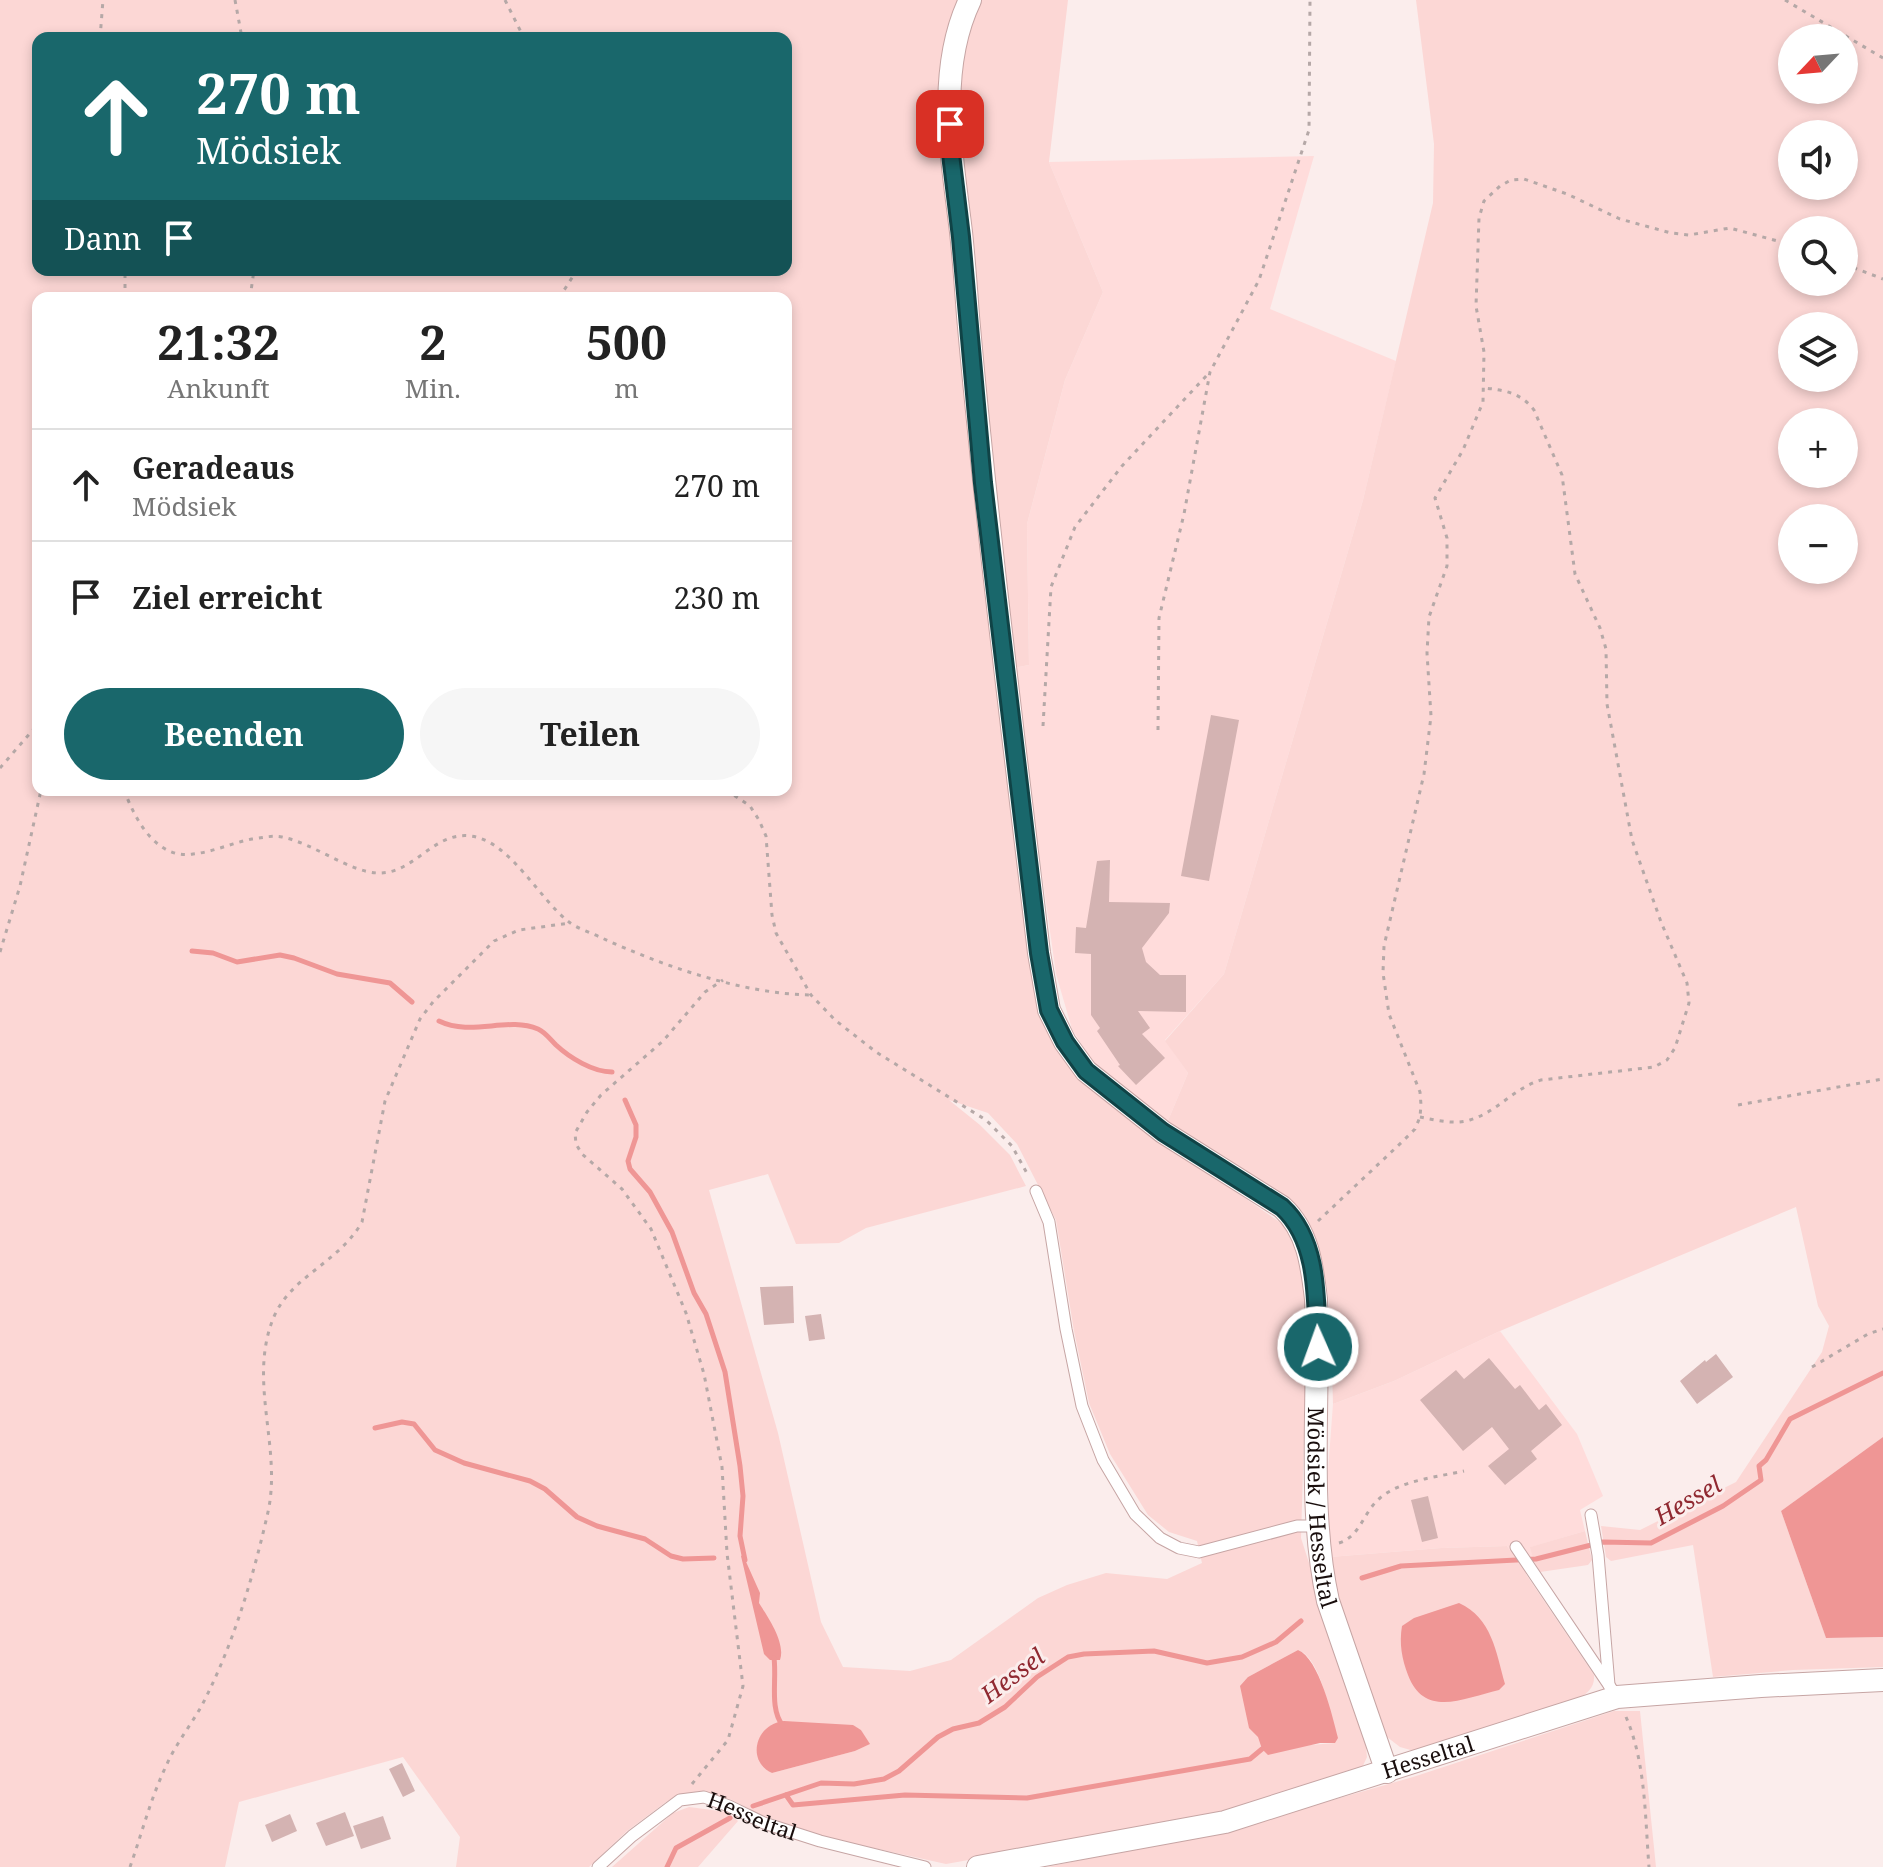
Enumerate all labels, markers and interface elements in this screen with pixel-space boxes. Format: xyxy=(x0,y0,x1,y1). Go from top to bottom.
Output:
north arrow xyxy=(1778,24,1858,104)
map controls xyxy=(1778,24,1858,584)
text: 270 m xyxy=(196,54,361,130)
icon: ahead xyxy=(64,64,168,168)
pin xyxy=(916,90,984,158)
icon: arrive xyxy=(928,102,972,146)
button: sound xyxy=(1778,120,1858,200)
text: Mödsiek xyxy=(196,126,341,175)
icon: arrive xyxy=(157,216,201,260)
button: search xyxy=(1778,216,1858,296)
text: Dann xyxy=(64,218,141,259)
text: 21:32 xyxy=(157,309,280,374)
text: 2 xyxy=(419,309,446,374)
text: 500 xyxy=(586,309,667,374)
button: layers xyxy=(1778,312,1858,392)
text: Ankunft xyxy=(167,370,270,406)
text: Min. xyxy=(405,370,461,406)
text: m xyxy=(614,370,639,406)
button: + xyxy=(1778,408,1858,488)
text: Geradeaus xyxy=(132,447,294,488)
icon: ahead xyxy=(64,463,108,507)
text: 270 m xyxy=(674,465,760,506)
text: Mödsiek xyxy=(132,488,237,524)
button: − xyxy=(1778,504,1858,584)
icon: arrive xyxy=(64,575,108,619)
text: Ziel erreicht xyxy=(132,577,322,618)
text: 230 m xyxy=(674,577,760,618)
button: Beenden xyxy=(64,688,404,780)
button: Teilen xyxy=(420,688,760,780)
position arrow xyxy=(1276,1305,1360,1389)
street label: Mödsiek / Hesseltal xyxy=(1302,1407,1345,1612)
water label: Hessel xyxy=(1647,1467,1727,1533)
water label: Hessel xyxy=(973,1639,1051,1710)
street label: Hesseltal xyxy=(1378,1728,1477,1785)
street label: Hesseltal xyxy=(703,1783,801,1847)

